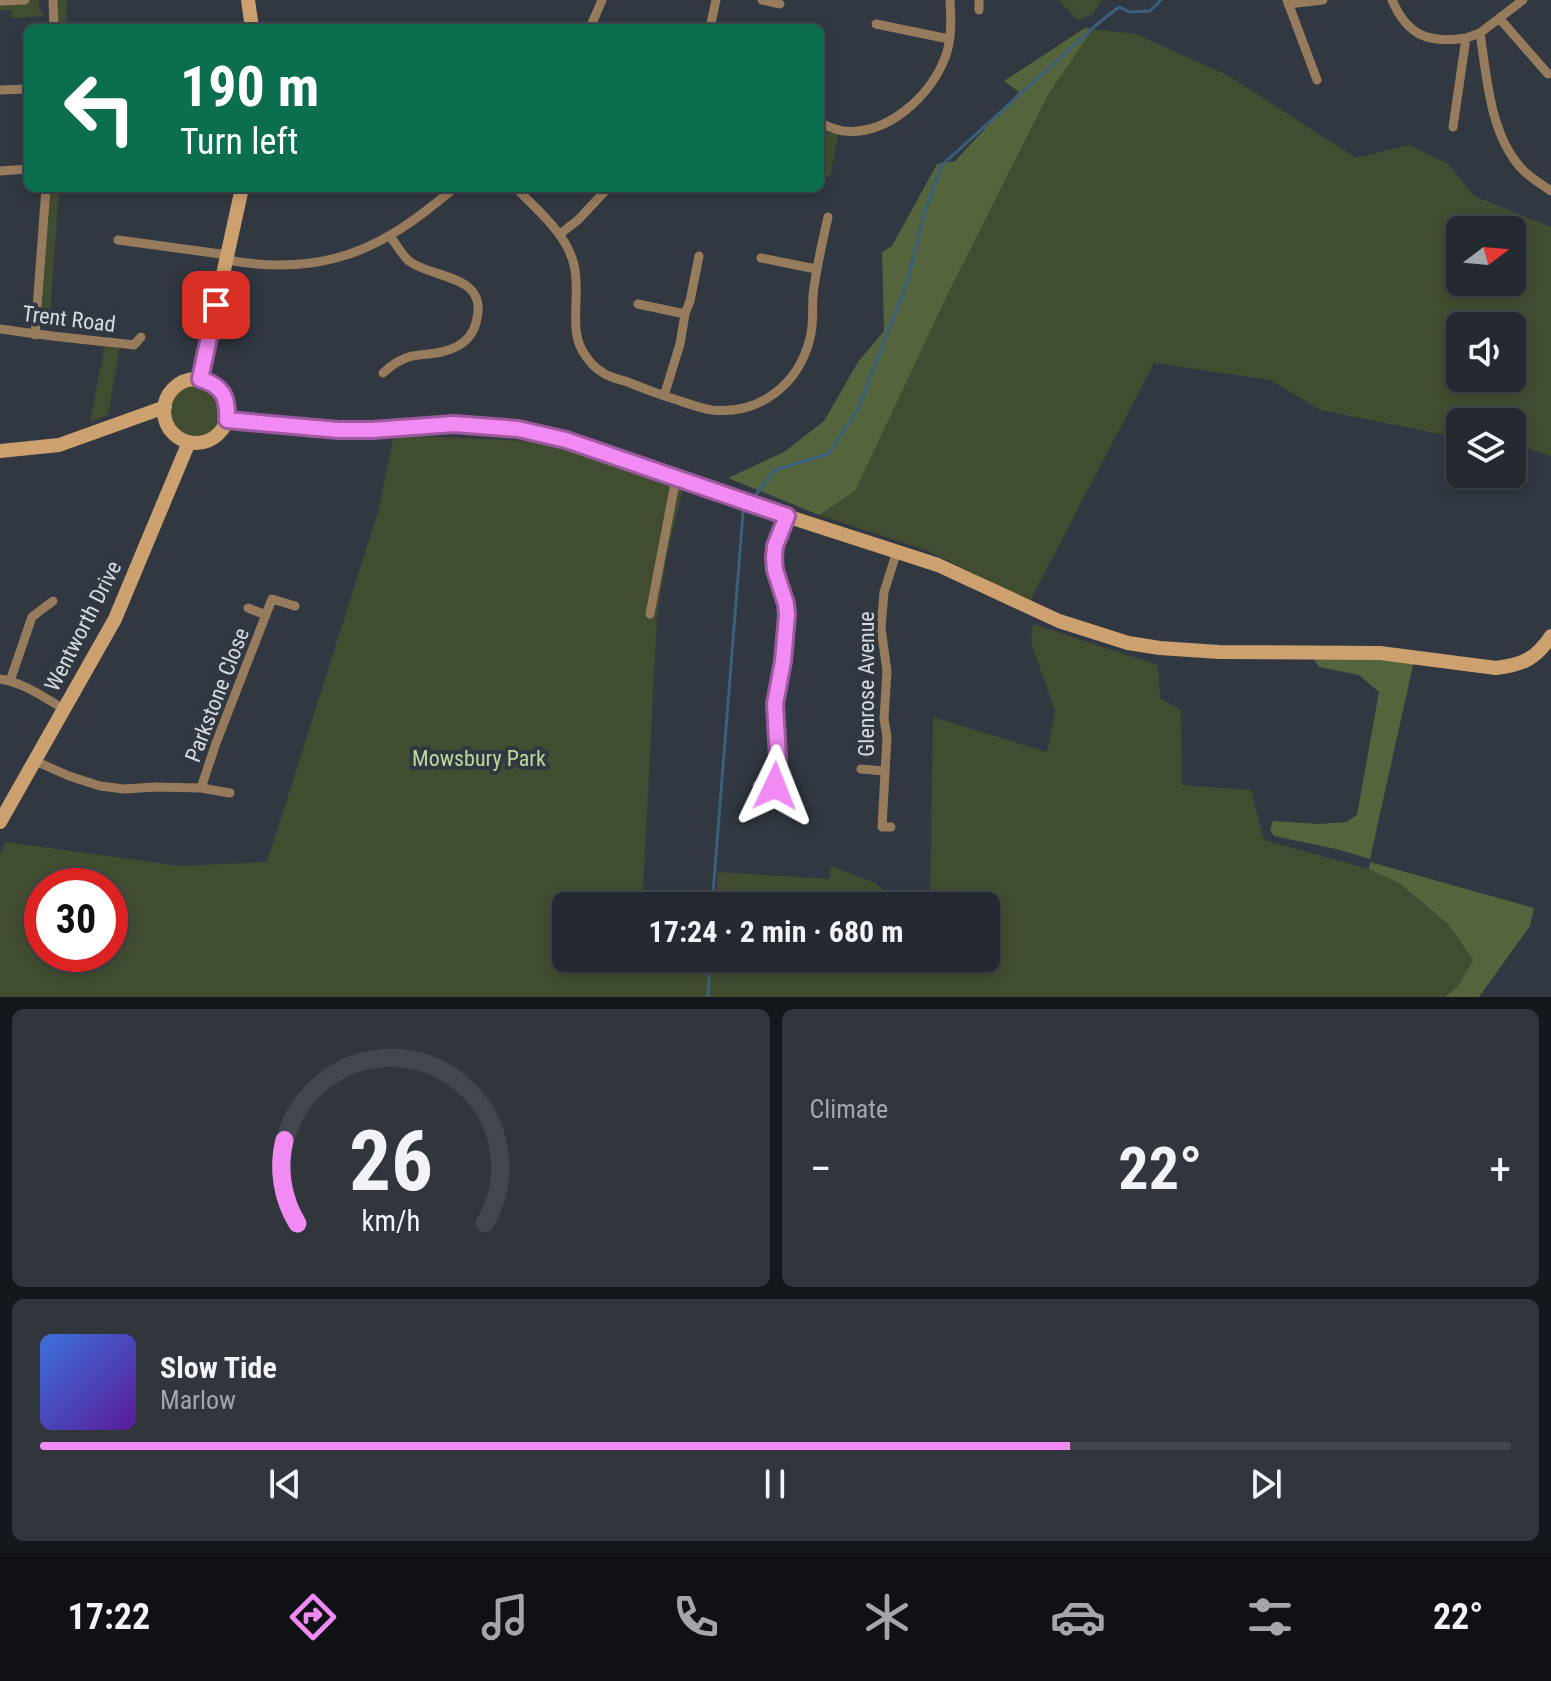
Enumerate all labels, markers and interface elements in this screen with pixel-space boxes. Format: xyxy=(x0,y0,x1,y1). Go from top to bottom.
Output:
text: 190 m xyxy=(180,54,319,120)
icon: left xyxy=(48,56,152,160)
text: Turn left xyxy=(180,121,298,163)
north arrow xyxy=(1446,216,1526,296)
map controls xyxy=(1446,216,1526,488)
pin xyxy=(182,271,250,339)
icon: arrive xyxy=(194,283,238,327)
street label: Trent Road xyxy=(21,301,117,337)
button: sound xyxy=(1446,312,1526,392)
button: layers xyxy=(1446,408,1526,488)
street label: Wentworth Drive xyxy=(40,557,126,695)
street label: Glenrose Avenue xyxy=(854,611,879,757)
street label: Parkstone Close xyxy=(180,624,254,766)
position arrow xyxy=(733,744,817,828)
park label: Mowsbury Park xyxy=(412,746,546,771)
speed limit sign: 30 xyxy=(24,868,128,972)
text: 17:24 · 2 min · 680 m xyxy=(649,914,903,949)
text: Climate xyxy=(810,1094,888,1124)
text: 26 xyxy=(349,1113,433,1210)
text: 22° xyxy=(1118,1133,1202,1204)
text: − xyxy=(810,1143,832,1195)
text: + xyxy=(1489,1143,1511,1195)
text: km/h xyxy=(361,1204,420,1238)
text: Slow Tide xyxy=(160,1350,277,1385)
text: Marlow xyxy=(160,1385,236,1415)
icon: previous xyxy=(263,1462,307,1506)
icon: pause xyxy=(753,1462,797,1506)
icon: next xyxy=(1244,1462,1288,1506)
icon: directions xyxy=(285,1589,341,1645)
icon: music xyxy=(477,1589,533,1645)
icon: phone xyxy=(668,1589,724,1645)
icon: climate xyxy=(859,1589,915,1645)
icon: car xyxy=(1050,1589,1106,1645)
icon: filters xyxy=(1242,1589,1298,1645)
text: 17:22 xyxy=(68,1596,150,1638)
text: 22° xyxy=(1433,1596,1483,1638)

